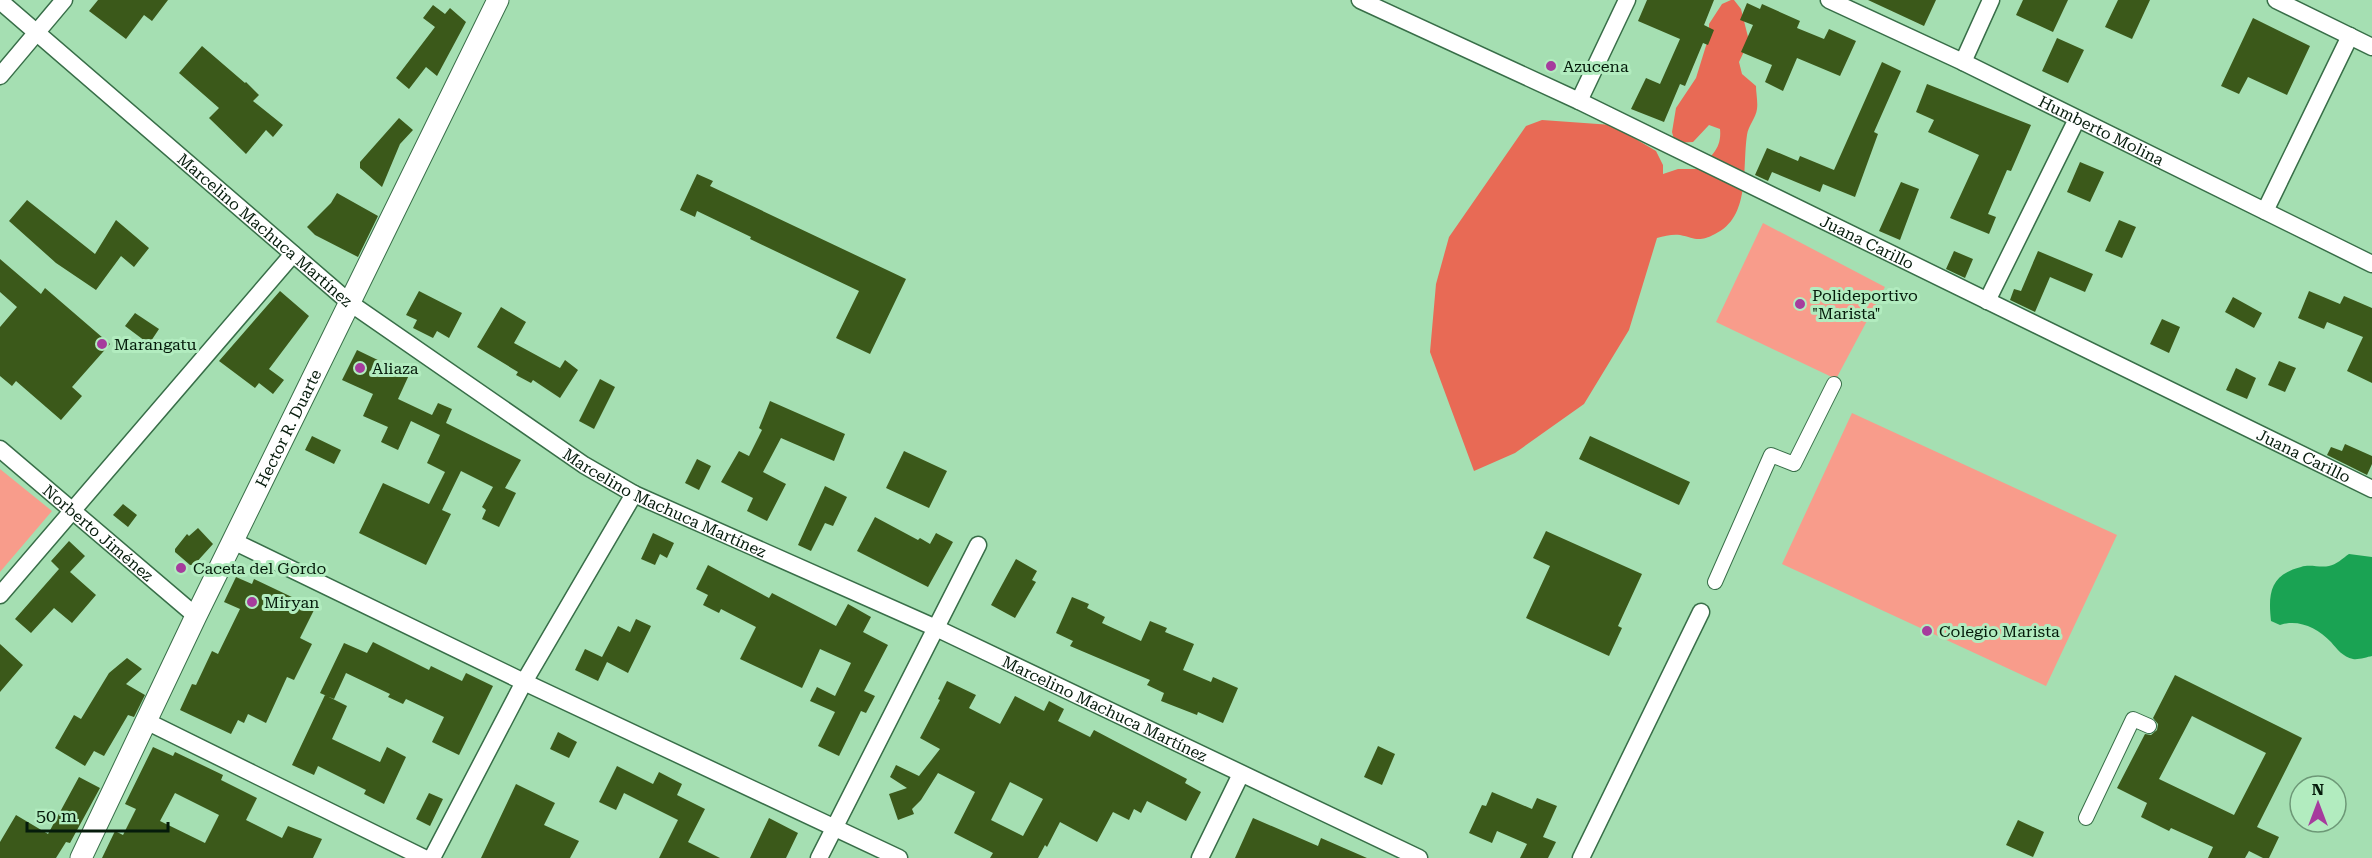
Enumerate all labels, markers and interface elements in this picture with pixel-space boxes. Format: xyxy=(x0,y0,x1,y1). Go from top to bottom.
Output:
place label: Azucena xyxy=(1563,57,1629,76)
marker: Azucena xyxy=(1544,59,1558,73)
street label: Humberto Molina xyxy=(2035,92,2167,170)
street label: Marcelino Machuca Martínez xyxy=(173,149,356,311)
street label: Juana Carillo xyxy=(1817,211,1917,274)
place label: Polideportivo "Marista" xyxy=(1812,286,1918,323)
marker: Polideportivo "Marista" xyxy=(1793,297,1807,311)
place label: Marangatu xyxy=(114,335,196,354)
marker: Marangatu xyxy=(95,337,109,351)
place label: Aliaza xyxy=(372,359,419,378)
marker: Aliaza xyxy=(353,361,367,375)
street label: Hector R. Duarte xyxy=(252,366,326,491)
street label: Juana Carillo xyxy=(2253,425,2354,487)
street label: Marcelino Machuca Martínez xyxy=(559,444,769,562)
street label: Norberto Jiménez xyxy=(39,481,157,586)
place label: Caceta del Gordo xyxy=(193,559,326,578)
marker: Caceta del Gordo xyxy=(174,561,188,575)
place label: Miryan xyxy=(264,593,319,612)
marker: Miryan xyxy=(245,595,259,609)
place label: Colegio Marista xyxy=(1939,622,2060,641)
marker: Colegio Marista xyxy=(1920,624,1934,638)
street label: Marcelino Machuca Martínez xyxy=(999,652,1211,766)
north arrow xyxy=(2288,774,2348,834)
text: N xyxy=(2312,780,2324,799)
scale bar xyxy=(27,795,168,833)
text: 50 m xyxy=(36,805,77,826)

